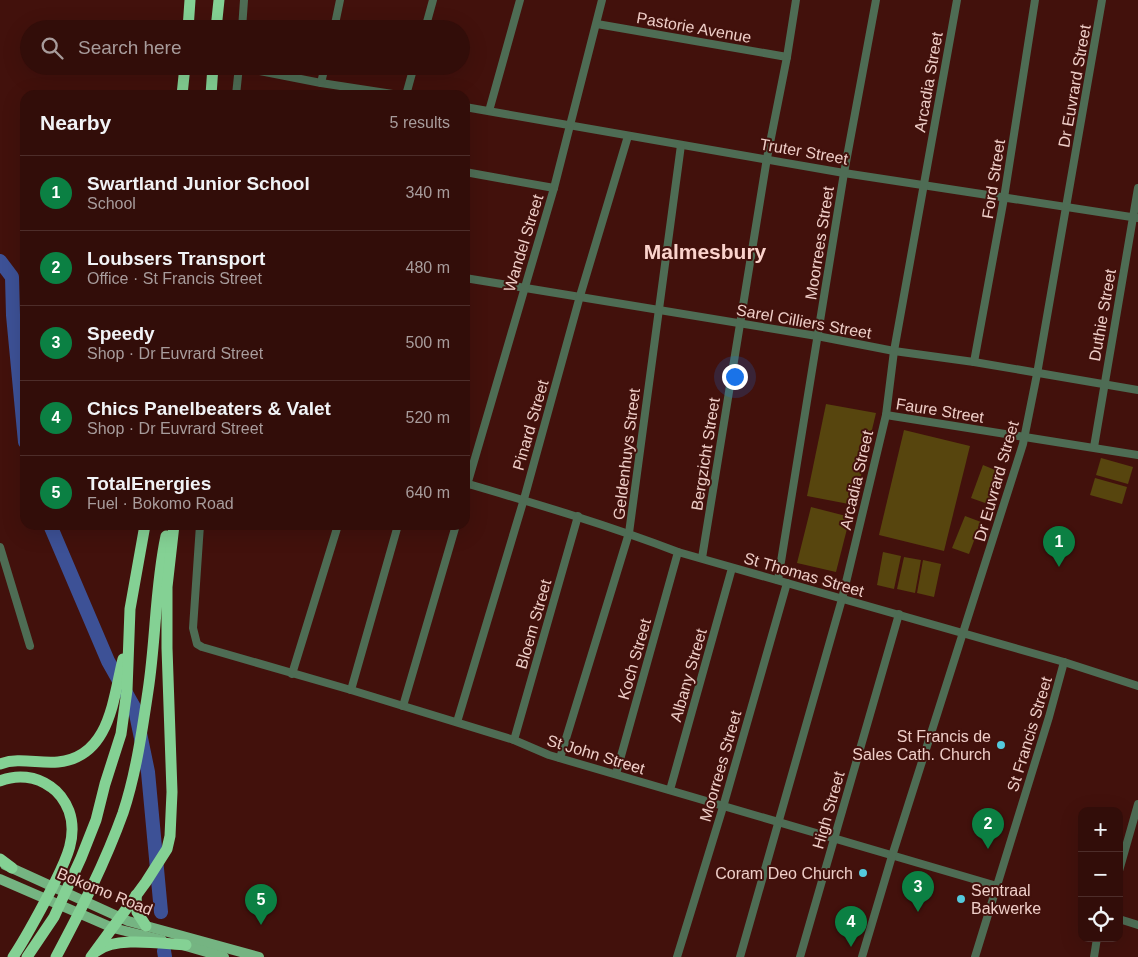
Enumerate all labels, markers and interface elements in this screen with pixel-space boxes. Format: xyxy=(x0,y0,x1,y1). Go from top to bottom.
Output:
street label: Pastorie Avenue xyxy=(635,9,753,46)
search box xyxy=(20,20,470,75)
street label: Dr Euvrard Street xyxy=(1055,23,1094,149)
street label: Arcadia Street xyxy=(911,30,946,133)
icon: search xyxy=(38,34,66,62)
text: Search here xyxy=(78,37,182,58)
text: Nearby xyxy=(40,111,111,134)
text: 5 results xyxy=(390,114,450,131)
street label: Truter Street xyxy=(759,135,850,168)
street label: Ford Street xyxy=(979,138,1008,220)
text: Swartland Junior School xyxy=(87,173,310,194)
text: 1 xyxy=(52,184,60,201)
text: 340 m xyxy=(406,184,450,201)
street label: Moorrees Street xyxy=(802,185,837,301)
street label: Wandel Street xyxy=(501,192,547,294)
text: School xyxy=(87,195,136,212)
district label: Malmesbury xyxy=(644,240,767,263)
text: Loubsers Transport xyxy=(87,248,265,269)
text: 2 xyxy=(52,259,60,276)
text: 480 m xyxy=(406,259,450,276)
street label: Duthie Street xyxy=(1086,267,1119,363)
text: Office · St Francis Street xyxy=(87,270,262,287)
street label: Sarel Cilliers Street xyxy=(735,301,873,342)
text: Speedy xyxy=(87,323,155,344)
text: 3 xyxy=(52,334,60,351)
text: 500 m xyxy=(406,334,450,351)
text: Shop · Dr Euvrard Street xyxy=(87,345,263,362)
your location xyxy=(722,364,748,390)
street label: Pinard Street xyxy=(509,377,552,472)
street label: Geldenhuys Street xyxy=(610,387,643,521)
street label: Faure Street xyxy=(895,395,986,426)
street label: Bergzicht Street xyxy=(688,396,723,512)
text: Chics Panelbeaters & Valet xyxy=(87,398,331,419)
text: 4 xyxy=(52,409,60,426)
text: 520 m xyxy=(406,409,450,426)
street label: Dr Euvrard Street xyxy=(971,418,1022,543)
text: Shop · Dr Euvrard Street xyxy=(87,420,263,437)
street label: Arcadia Street xyxy=(837,428,876,531)
text: TotalEnergies xyxy=(87,473,211,494)
text: 5 xyxy=(52,484,60,501)
text: 640 m xyxy=(406,484,450,501)
text: Fuel · Bokomo Road xyxy=(87,495,234,512)
pin: 1 xyxy=(1043,526,1075,567)
street label: St Thomas Street xyxy=(742,549,866,600)
street label: Bloem Street xyxy=(513,577,555,671)
street label: Koch Street xyxy=(615,616,654,702)
street label: Albany Street xyxy=(667,626,710,724)
street label: St Francis Street xyxy=(1004,674,1055,794)
street label: Moorrees Street xyxy=(696,708,745,824)
place label: St Francis de Sales Cath. Church xyxy=(852,728,991,763)
street label: St John Street xyxy=(545,732,647,778)
marker: St Francis de Sales Cath. Church xyxy=(995,739,1007,751)
street label: High Street xyxy=(809,769,848,851)
map controls xyxy=(1078,807,1123,942)
button: + xyxy=(1078,807,1123,852)
pin: 2 xyxy=(972,808,1004,849)
button: − xyxy=(1078,852,1123,897)
street label: Bokomo Road xyxy=(55,865,155,918)
place label: Coram Deo Church xyxy=(715,865,853,882)
marker: Coram Deo Church xyxy=(857,867,869,879)
pin: 3 xyxy=(902,871,934,912)
place label: Sentraal Bakwerke xyxy=(971,882,1041,917)
pin: 5 xyxy=(245,884,277,925)
marker: Sentraal Bakwerke xyxy=(955,893,967,905)
button: locate xyxy=(1078,897,1123,942)
pin: 4 xyxy=(835,906,867,947)

